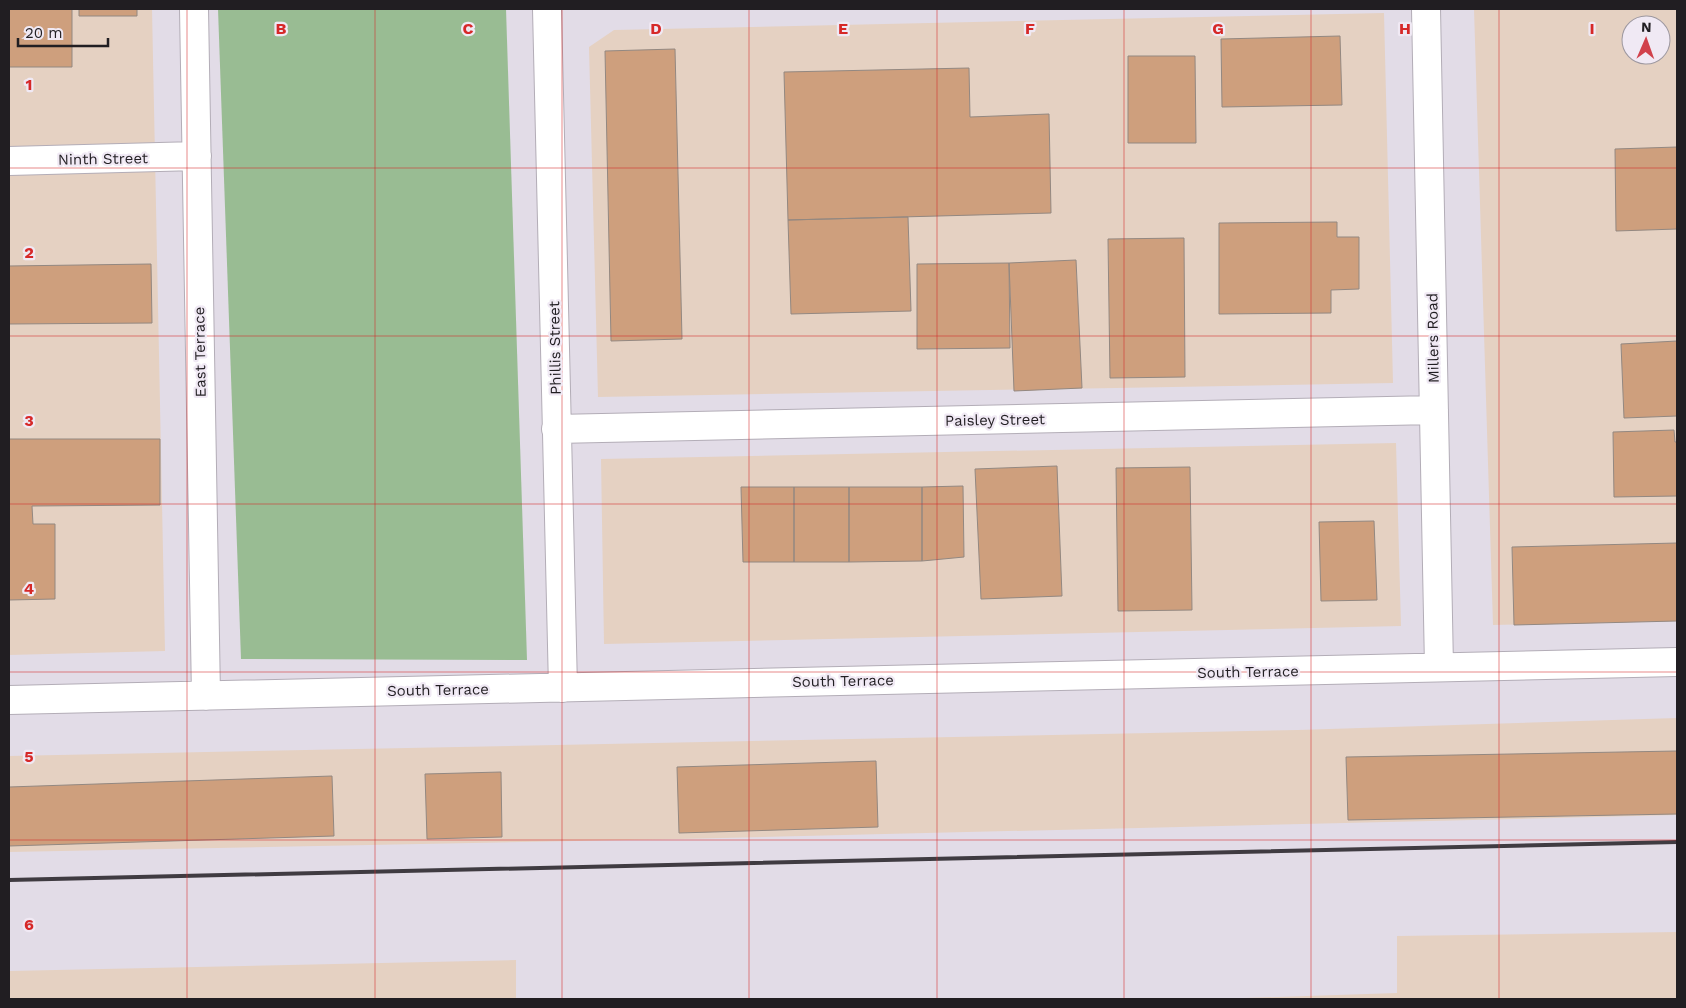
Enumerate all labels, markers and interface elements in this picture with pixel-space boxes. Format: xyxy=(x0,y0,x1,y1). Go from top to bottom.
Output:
scale bar xyxy=(18,15,108,47)
north arrow xyxy=(1621,15,1671,65)
text: B xyxy=(276,19,287,38)
text: C xyxy=(463,19,474,38)
text: D xyxy=(650,19,662,38)
text: E xyxy=(838,19,848,38)
text: F xyxy=(1025,19,1035,38)
text: G xyxy=(1212,19,1224,38)
text: H xyxy=(1399,19,1411,38)
text: I xyxy=(1589,19,1595,38)
text: N xyxy=(1641,19,1652,35)
text: 20 m xyxy=(25,24,63,42)
text: 1 xyxy=(26,75,32,94)
street label: Ninth Street xyxy=(58,149,149,169)
text: 2 xyxy=(24,243,34,262)
street label: Millers Road xyxy=(1423,293,1443,383)
street label: Phillis Street xyxy=(545,300,565,395)
street label: East Terrace xyxy=(190,307,210,397)
street label: Paisley Street xyxy=(945,410,1046,430)
text: 3 xyxy=(24,411,34,430)
text: 4 xyxy=(24,579,34,598)
street label: South Terrace xyxy=(1197,662,1299,682)
street label: South Terrace xyxy=(792,671,894,691)
street label: South Terrace xyxy=(387,680,489,700)
text: 5 xyxy=(24,747,34,766)
text: 6 xyxy=(24,915,34,934)

